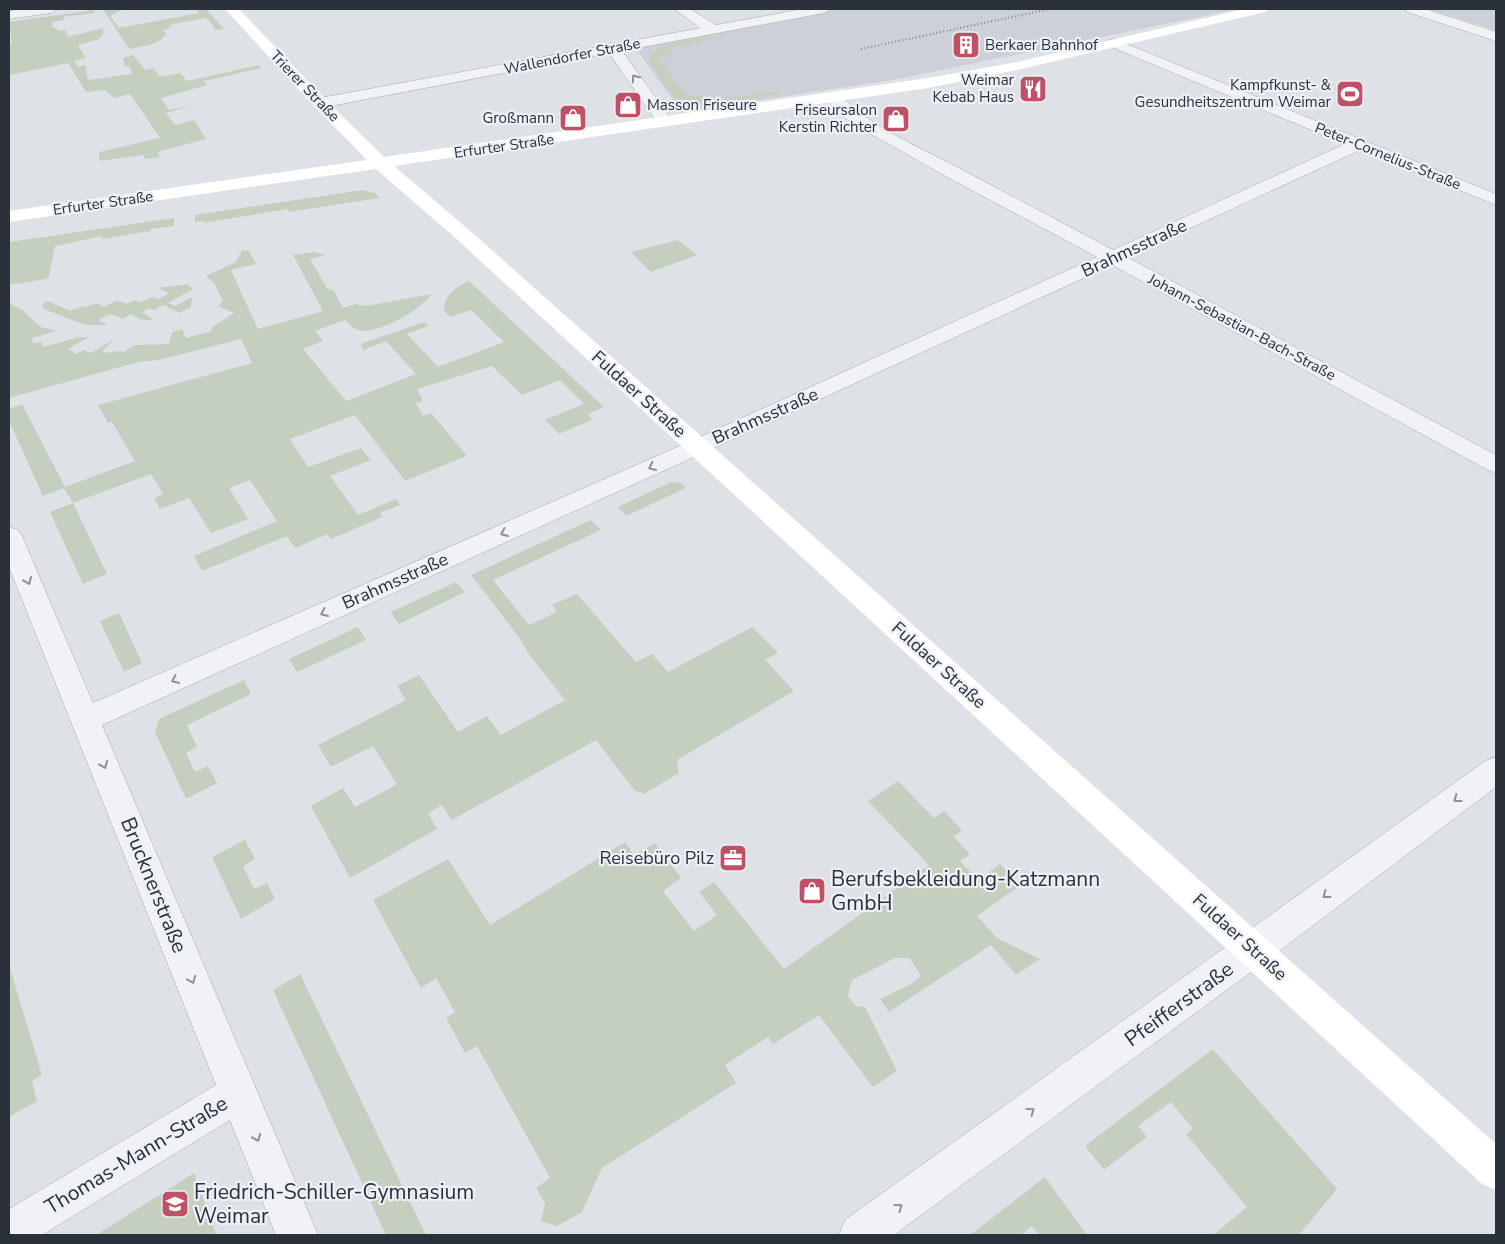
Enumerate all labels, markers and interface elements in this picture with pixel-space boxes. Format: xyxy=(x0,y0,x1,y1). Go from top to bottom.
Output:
building icon: Berkaer Bahnhof xyxy=(951,30,981,60)
street label: Wallendorfer Straße xyxy=(502,33,642,79)
place label: Berkaer Bahnhof xyxy=(985,35,1099,55)
street label: Trierer Straße xyxy=(266,46,344,126)
place label: Weimar Kebab Haus xyxy=(933,70,1015,107)
restaurant icon: Weimar Kebab Haus xyxy=(1018,74,1048,104)
one-way arrow xyxy=(631,75,641,84)
place label: Kampfkunst- & Gesundheitszentrum Weimar xyxy=(1135,75,1332,112)
sports icon: Kampfkunst- & Gesundheitszentrum Weimar xyxy=(1335,79,1365,109)
shop icon: Masson Friseure xyxy=(613,90,643,120)
place label: Masson Friseure xyxy=(647,95,757,115)
place label: Friseursalon Kerstin Richter xyxy=(779,100,878,137)
shop icon: Großmann xyxy=(558,103,588,133)
shop icon: Friseursalon Kerstin Richter xyxy=(881,104,911,134)
place label: Großmann xyxy=(482,108,554,128)
street label: Peter-Cornelius-Straße xyxy=(1312,118,1464,194)
street label: Erfurter Straße xyxy=(453,129,555,163)
street label: Erfurter Straße xyxy=(52,186,154,220)
street label: Brahmsstraße xyxy=(1077,213,1191,283)
street label: Johann-Sebastian-Bach-Straße xyxy=(1144,268,1339,385)
street label: Fuldaer Straße xyxy=(587,345,691,443)
street label: Brahmsstraße xyxy=(708,382,822,450)
one-way arrow xyxy=(648,460,657,471)
one-way arrow xyxy=(500,526,509,537)
street label: Brahmsstraße xyxy=(338,547,452,615)
one-way arrow xyxy=(21,576,32,585)
one-way arrow xyxy=(320,607,329,617)
street label: Fuldaer Straße xyxy=(887,616,991,714)
one-way arrow xyxy=(171,673,180,684)
one-way arrow xyxy=(98,760,109,769)
one-way arrow xyxy=(1453,793,1463,802)
street label: Brucknerstraße xyxy=(114,813,194,957)
office icon: Reisebüro Pilz xyxy=(718,843,748,873)
place label: Reisebüro Pilz xyxy=(599,846,714,870)
place label: Berufsbekleidung-Katzmann GmbH xyxy=(831,865,1100,917)
shop icon: Berufsbekleidung-Katzmann GmbH xyxy=(797,876,827,906)
street label: Fuldaer Straße xyxy=(1188,888,1292,986)
one-way arrow xyxy=(1323,890,1332,898)
street label: Pfeifferstraße xyxy=(1119,955,1239,1053)
one-way arrow xyxy=(186,975,197,984)
street label: Thomas-Mann-Straße xyxy=(39,1089,233,1221)
one-way arrow xyxy=(1025,1108,1035,1117)
one-way arrow xyxy=(251,1133,261,1142)
place label: Friedrich-Schiller-Gymnasium Weimar xyxy=(194,1178,474,1230)
school or university icon: Friedrich-Schiller-Gymnasium Weimar xyxy=(160,1189,190,1219)
one-way arrow xyxy=(893,1204,902,1212)

